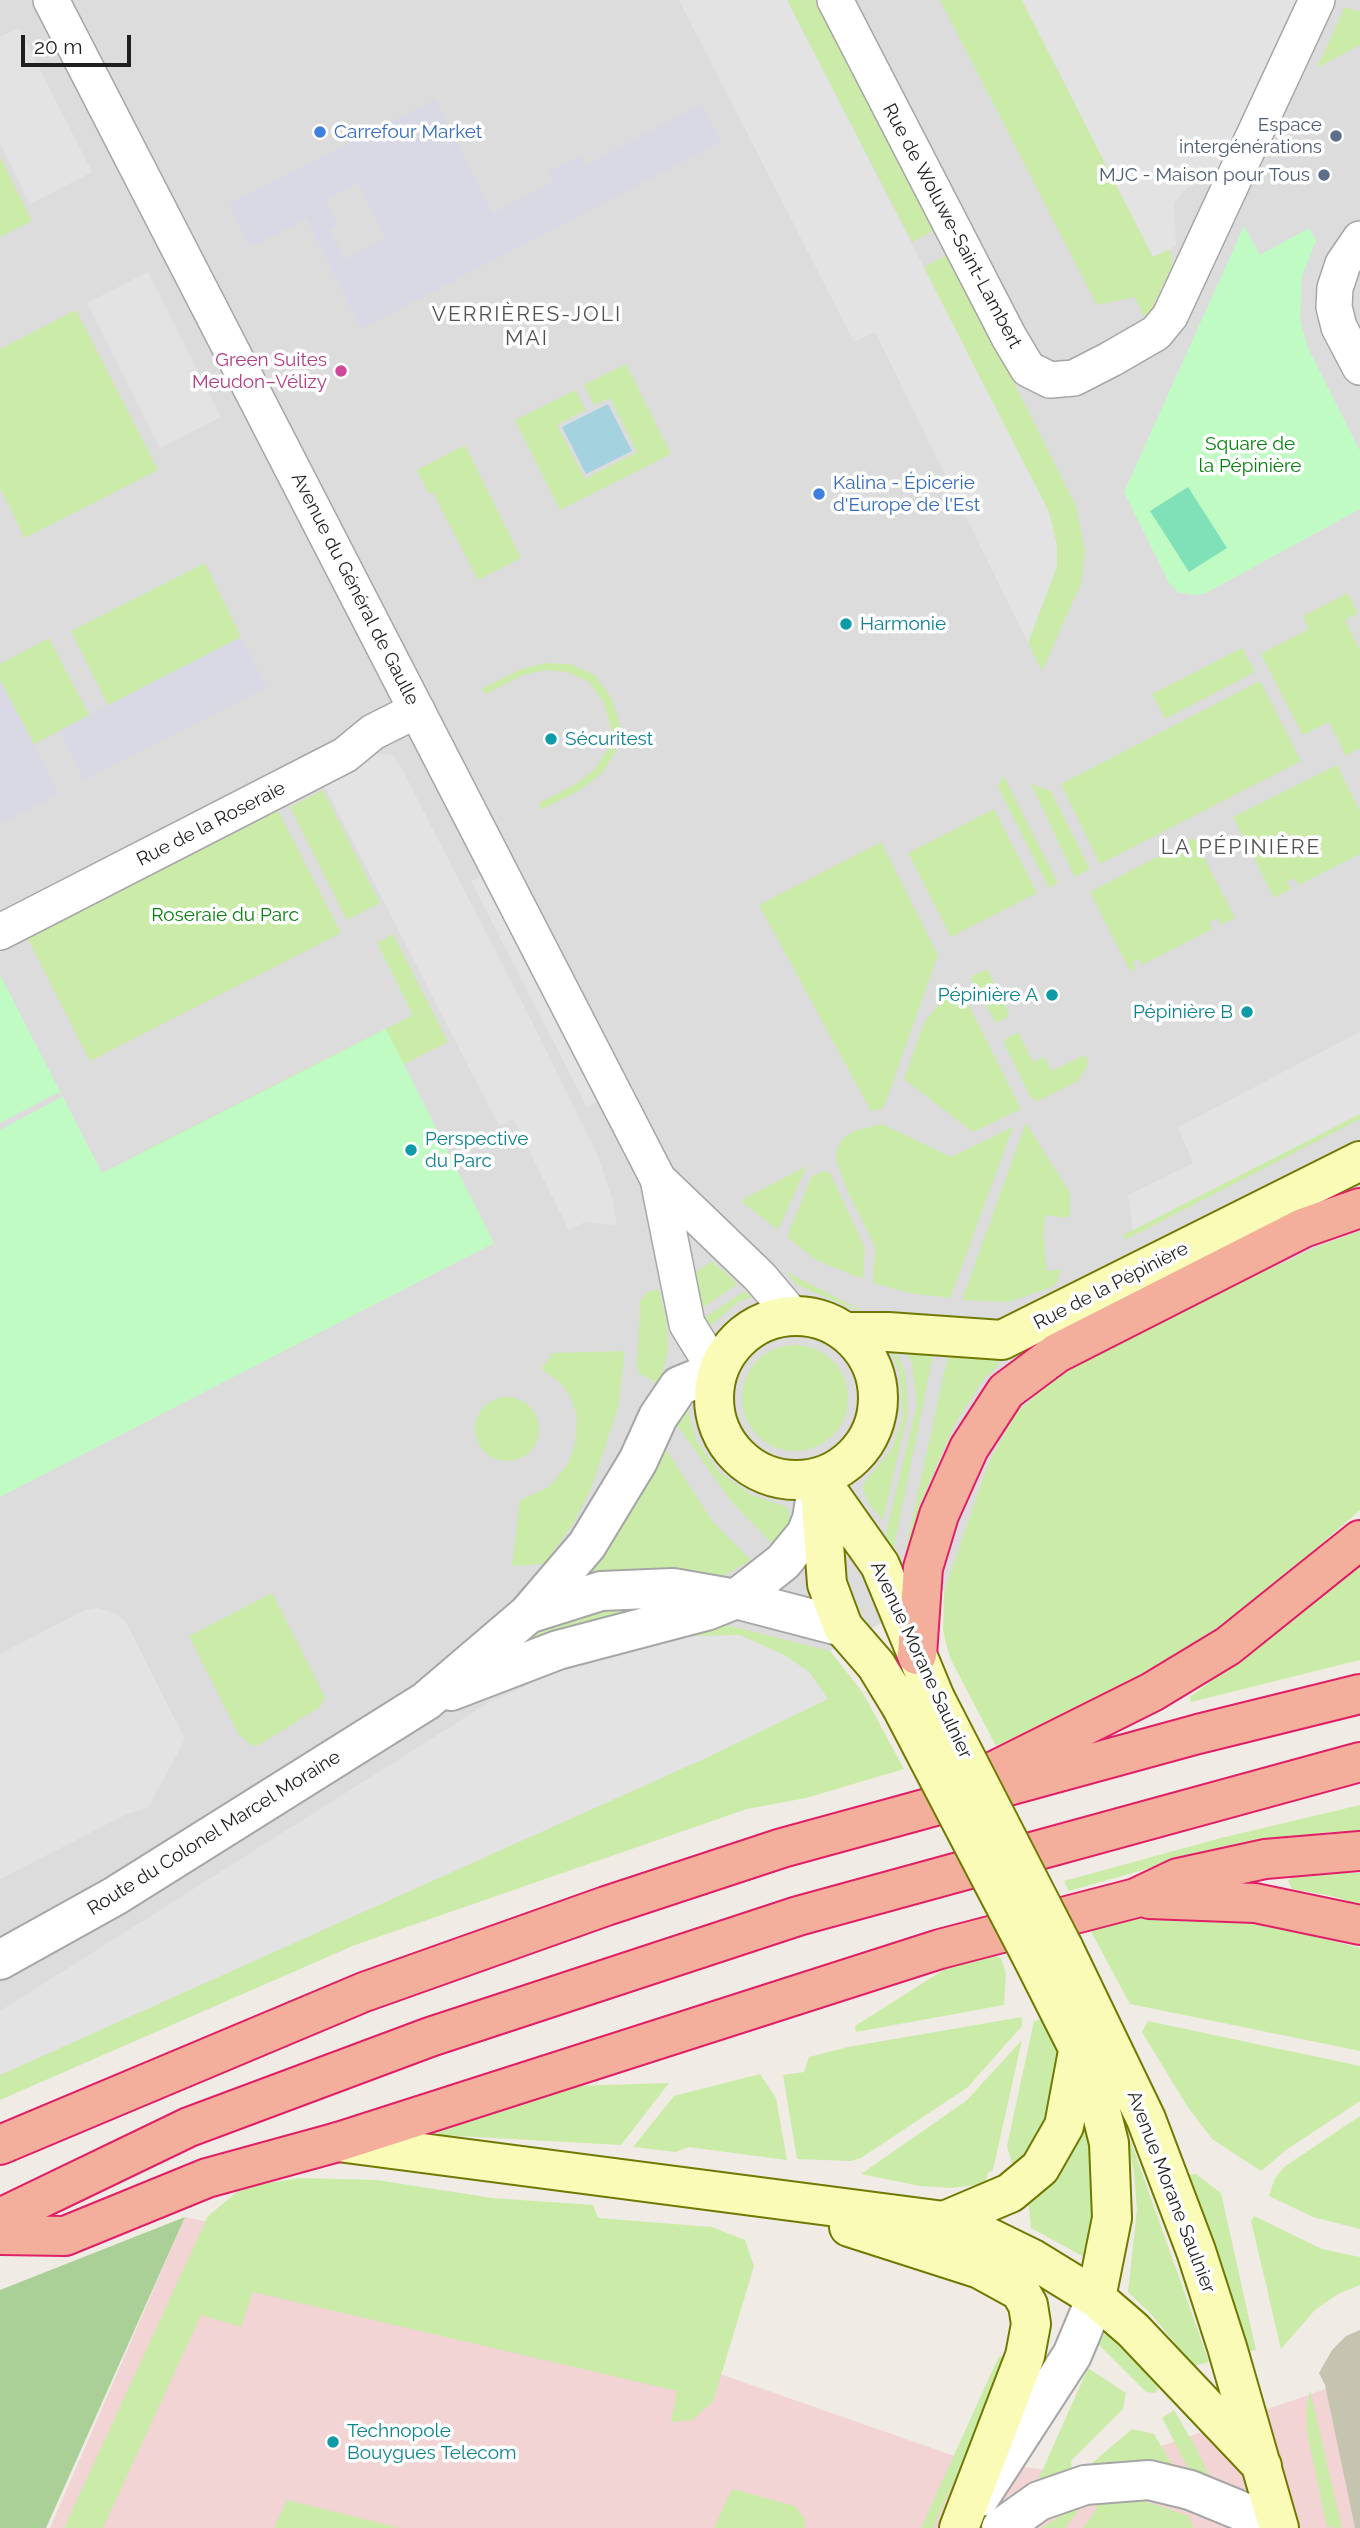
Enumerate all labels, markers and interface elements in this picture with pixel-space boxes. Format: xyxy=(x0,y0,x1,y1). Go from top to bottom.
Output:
scale bar xyxy=(24,21,135,65)
text: 20 m xyxy=(34,34,82,59)
street label: Rue de Woluwe-Saint-Lambert xyxy=(878,100,1026,352)
place label: Espace intergénérations xyxy=(1179,114,1322,158)
place label: Carrefour Market xyxy=(334,121,482,143)
marker: Carrefour Market xyxy=(312,124,328,140)
marker: Espace intergénérations xyxy=(1328,128,1344,144)
place label: MJC - Maison pour Tous xyxy=(1099,164,1310,186)
marker: MJC - Maison pour Tous xyxy=(1316,167,1332,183)
district label: VERRIÈRES-JOLI MAI xyxy=(433,302,621,352)
place label: Green Suites Meudon–Vélizy xyxy=(192,349,327,393)
marker: Green Suites Meudon–Vélizy xyxy=(333,363,349,379)
park label: Square de la Pépinière xyxy=(1199,433,1301,477)
street label: Avenue du Général de Gaulle xyxy=(286,469,424,709)
place label: Kalina - Épicerie d'Europe de l'Est xyxy=(833,472,980,516)
marker: Kalina - Épicerie d'Europe de l'Est xyxy=(811,486,827,502)
place label: Harmonie xyxy=(860,613,946,635)
marker: Harmonie xyxy=(838,616,854,632)
place label: Sécuritest xyxy=(565,728,653,750)
marker: Sécuritest xyxy=(543,731,559,747)
street label: Rue de la Roseraie xyxy=(133,777,289,871)
district label: LA PÉPINIÈRE xyxy=(1162,835,1320,861)
park label: Roseraie du Parc xyxy=(151,904,299,926)
place label: Pépinière A xyxy=(938,984,1038,1006)
marker: Pépinière A xyxy=(1044,987,1060,1003)
place label: Pépinière B xyxy=(1133,1001,1233,1023)
marker: Pépinière B xyxy=(1239,1004,1255,1020)
place label: Perspective du Parc xyxy=(425,1128,528,1172)
marker: Perspective du Parc xyxy=(403,1142,419,1158)
street label: Rue de la Pépinière xyxy=(1030,1237,1192,1335)
street label: Avenue Morane Saulnier xyxy=(865,1558,977,1762)
street label: Route du Colonel Marcel Moraine xyxy=(83,1745,345,1921)
street label: Avenue Morane Saulnier xyxy=(1122,2088,1220,2296)
place label: Technopole Bouygues Telecom xyxy=(347,2420,516,2464)
marker: Technopole Bouygues Telecom xyxy=(325,2434,341,2450)

